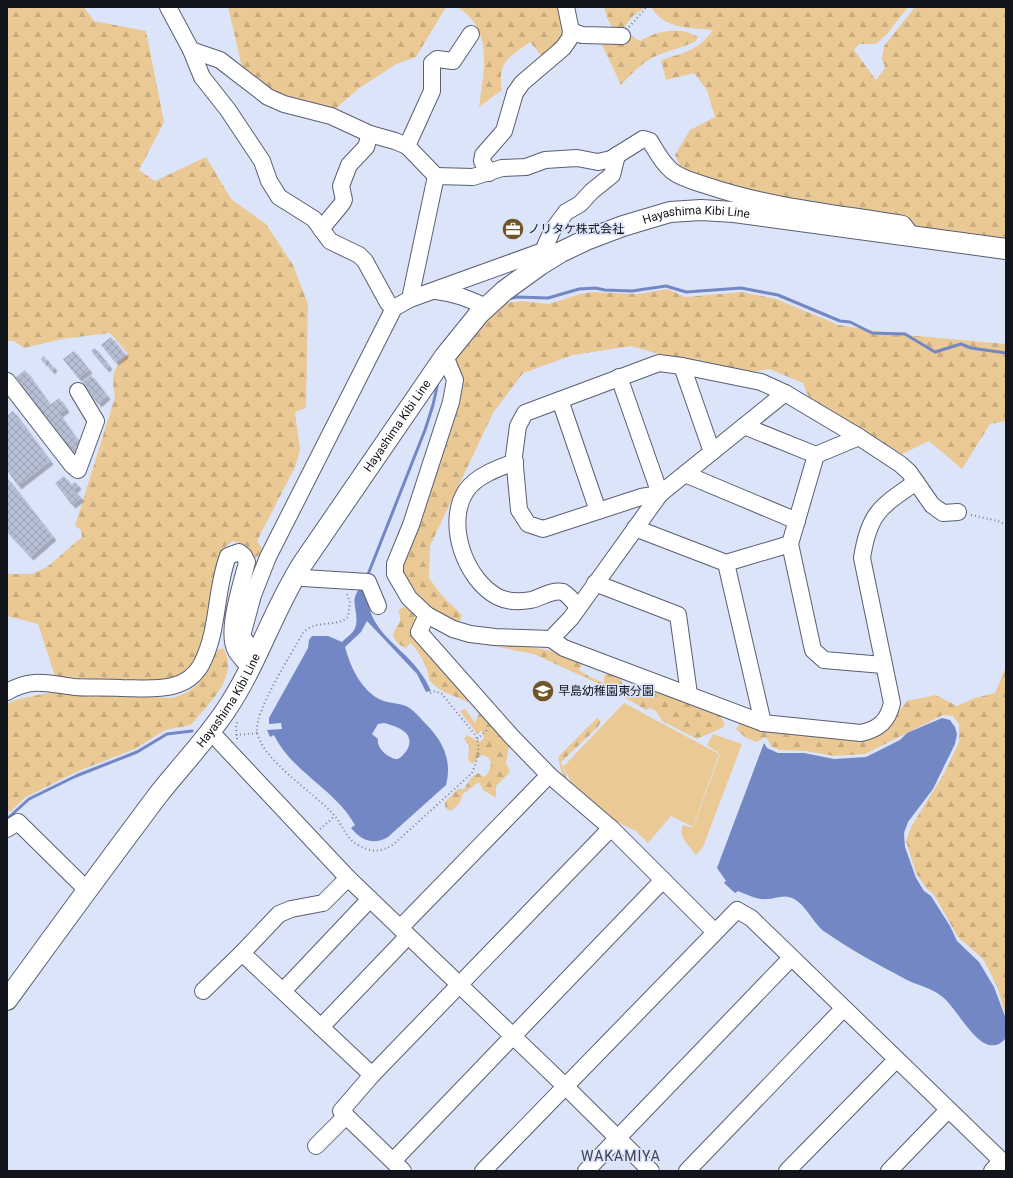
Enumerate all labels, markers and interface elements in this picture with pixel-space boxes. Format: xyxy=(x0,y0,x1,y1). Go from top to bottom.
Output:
street label: Hayashima Kibi Line xyxy=(641,203,751,227)
office icon: ノリタケ株式会社 xyxy=(500,216,526,242)
place label: ノリタケ株式会社 xyxy=(528,222,624,236)
street label: Hayashima Kibi Line xyxy=(361,377,434,474)
street label: Hayashima Kibi Line xyxy=(194,651,263,750)
school or university icon: 早島幼稚園東分園 xyxy=(530,678,556,704)
place label: 早島幼稚園東分園 xyxy=(558,684,654,698)
district label: WAKAMIYA xyxy=(581,1148,661,1164)

